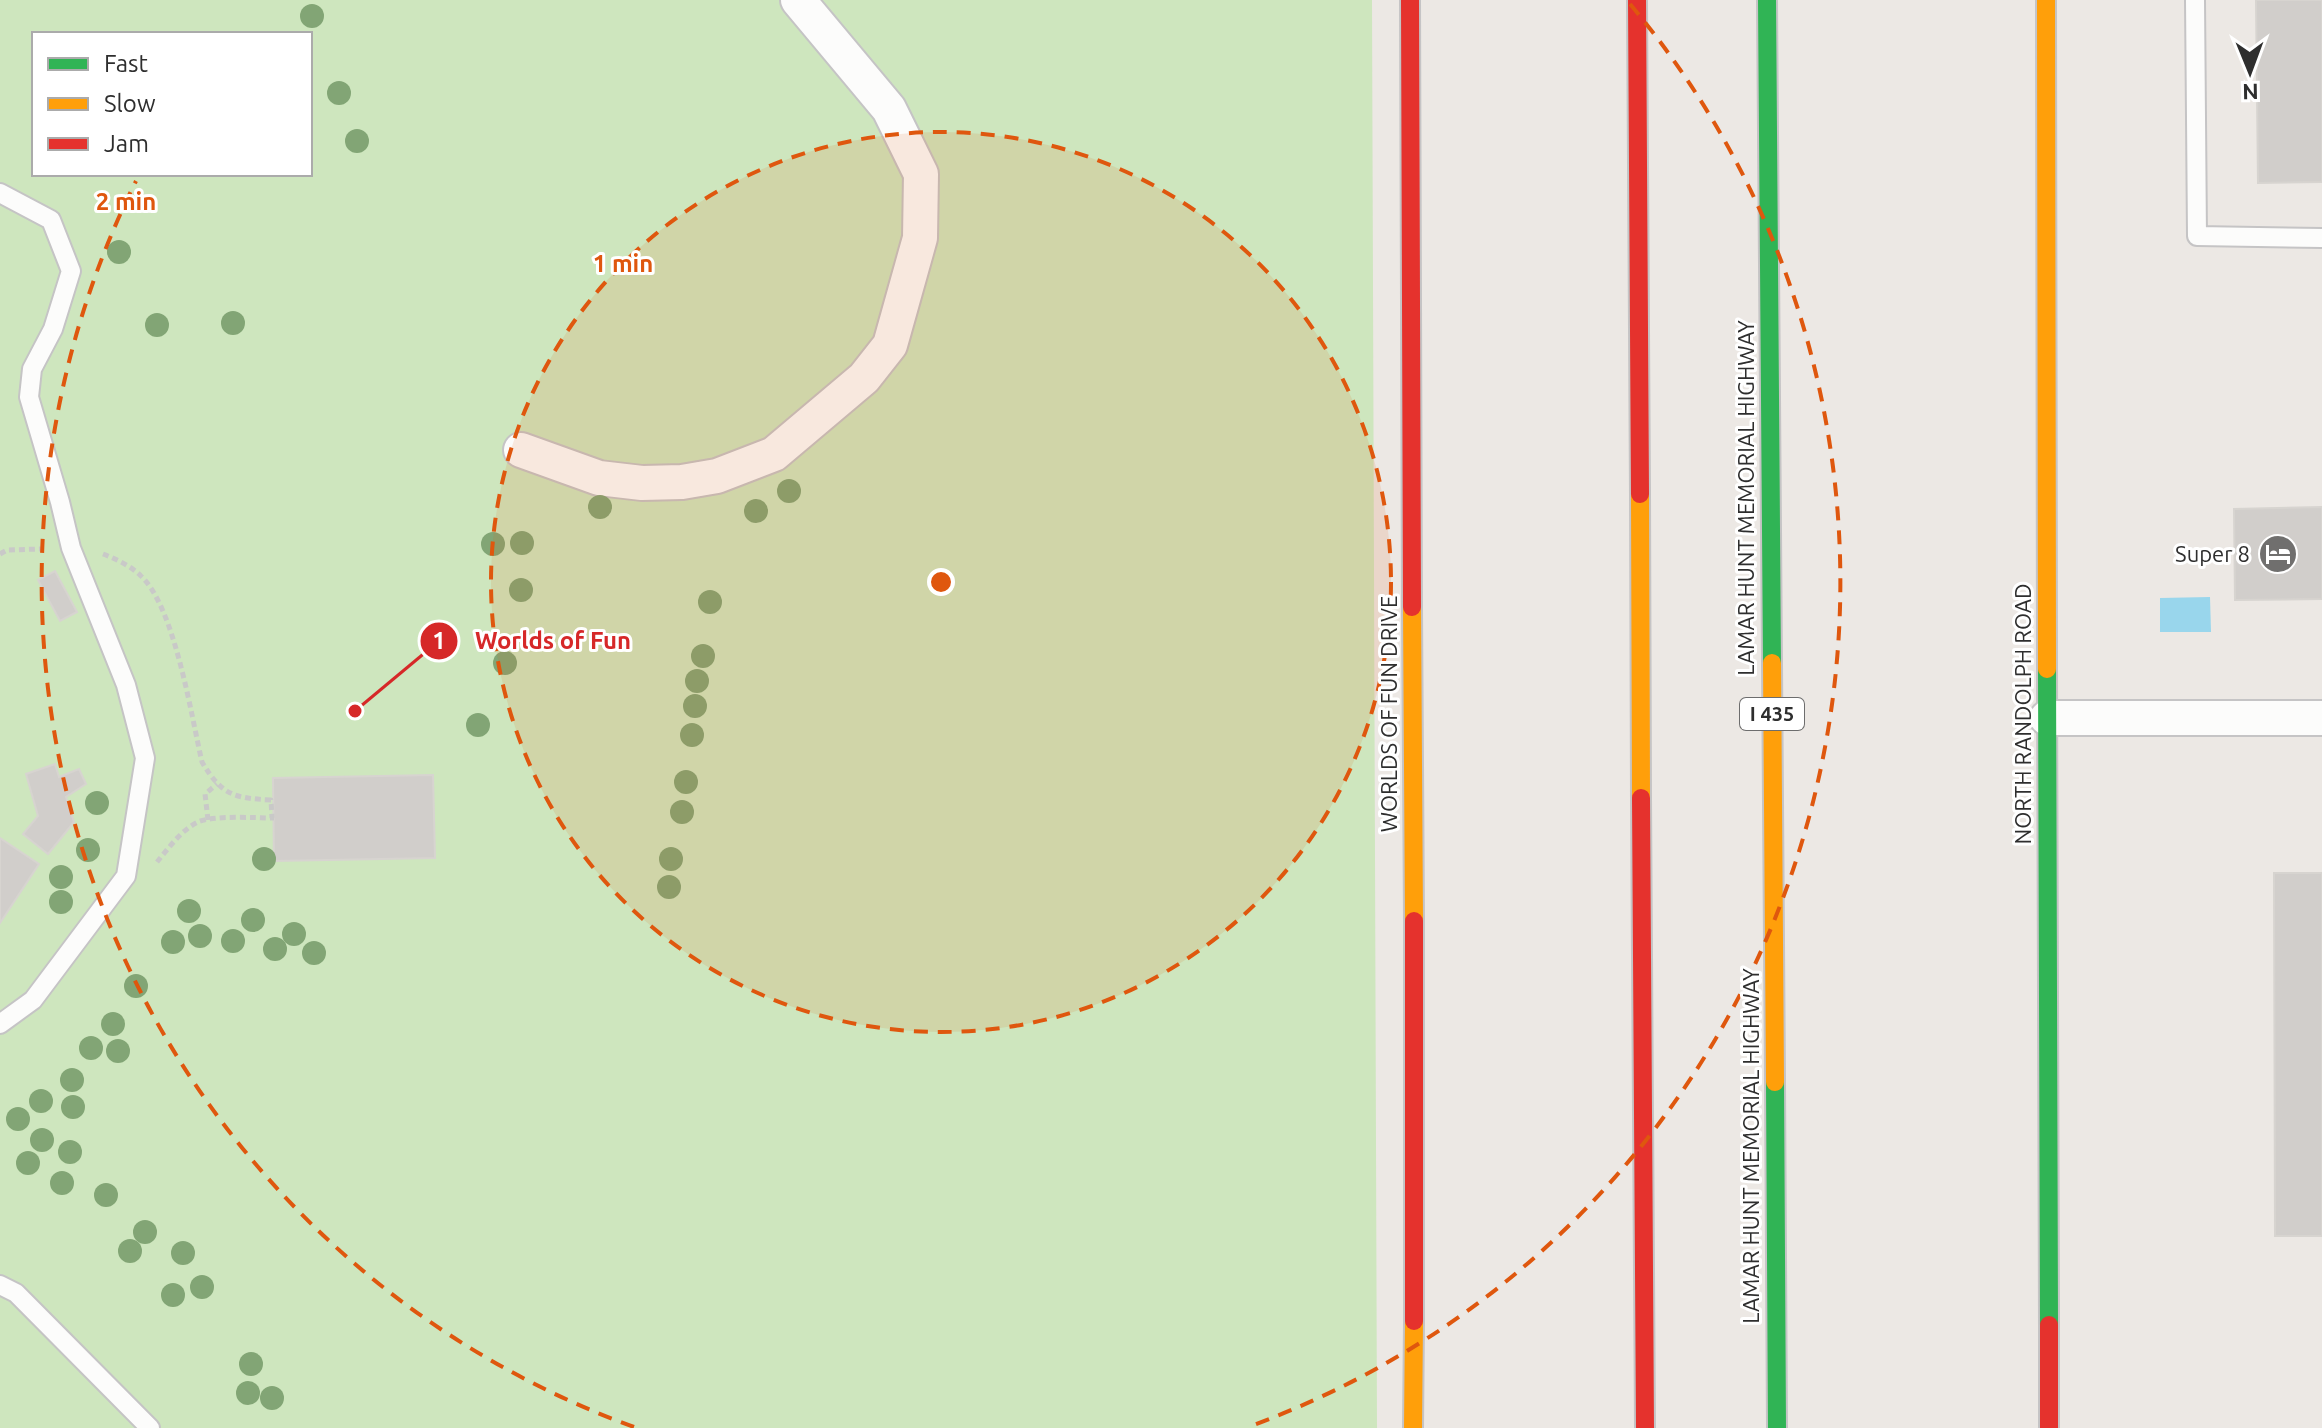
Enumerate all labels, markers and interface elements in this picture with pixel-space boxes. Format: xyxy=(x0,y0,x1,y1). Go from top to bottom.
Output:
legend xyxy=(32,32,312,176)
north arrow xyxy=(2210,32,2290,112)
text: Fast xyxy=(104,50,148,77)
text: N xyxy=(2242,80,2259,105)
text: Slow xyxy=(104,90,156,117)
text: Jam xyxy=(104,130,149,157)
text: 2 min xyxy=(96,188,156,215)
text: 1 min xyxy=(593,250,653,277)
street label: LAMAR HUNT MEMORIAL HIGHWAY xyxy=(1733,320,1758,676)
hotel icon: Super 8 xyxy=(2257,533,2299,575)
place label: Super 8 xyxy=(2175,541,2250,566)
centre of rings xyxy=(927,568,955,596)
street label: NORTH RANDOLPH ROAD xyxy=(2010,583,2035,845)
street label: WORLDS OF FUN DRIVE xyxy=(1376,596,1401,832)
callout: Worlds of Fun xyxy=(419,617,647,665)
text: 1 xyxy=(432,627,446,654)
text: Worlds of Fun xyxy=(475,627,631,654)
road number: I 435 xyxy=(1740,698,1804,730)
street label: LAMAR HUNT MEMORIAL HIGHWAY xyxy=(1738,968,1763,1324)

